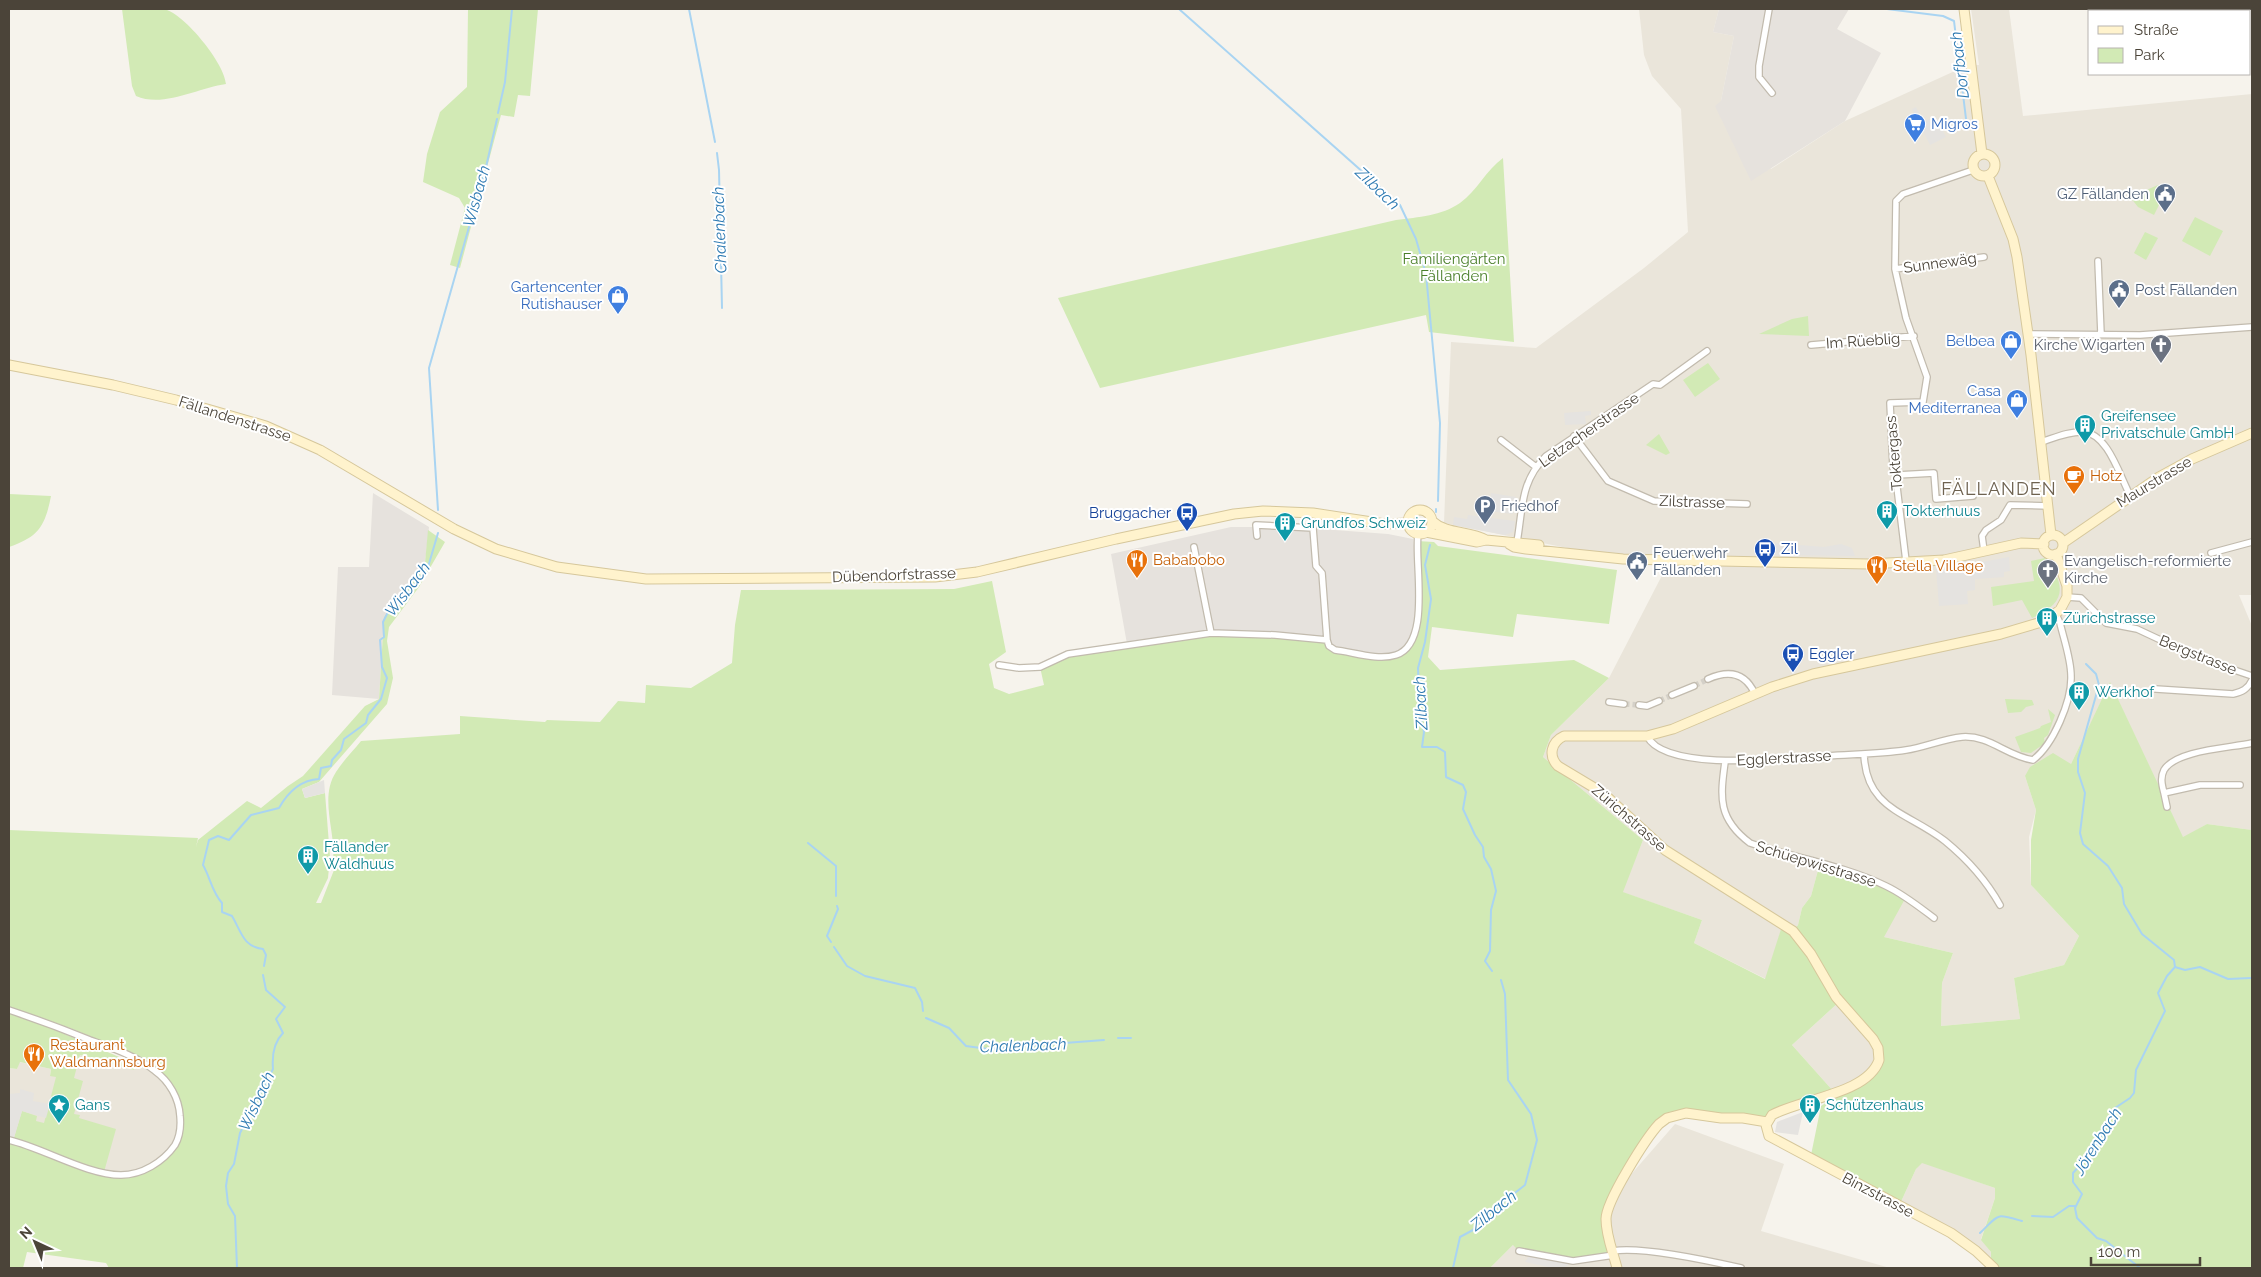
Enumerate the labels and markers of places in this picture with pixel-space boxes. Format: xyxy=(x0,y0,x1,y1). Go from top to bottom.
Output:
supermarket icon: Migros xyxy=(1903,112,1927,143)
place label: Migros xyxy=(1931,115,1978,133)
public building icon: GZ Fällanden xyxy=(2153,182,2177,213)
place label: GZ Fällanden xyxy=(2057,185,2149,203)
place label: Gartencenter Rutishauser xyxy=(511,278,603,313)
public building icon: Post Fällanden xyxy=(2107,278,2131,309)
place label: Post Fällanden xyxy=(2135,281,2237,299)
shop icon: Gartencenter Rutishauser xyxy=(606,284,630,315)
shop icon: Belbea xyxy=(1999,329,2023,360)
place label: Belbea xyxy=(1946,332,1995,350)
church icon: Kirche Wigarten xyxy=(2149,333,2173,364)
place label: Kirche Wigarten xyxy=(2034,336,2145,354)
place label: Casa Mediterranea xyxy=(1908,382,2001,417)
shop icon: Casa Mediterranea xyxy=(2005,388,2029,419)
place label: Greifensee Privatschule GmbH xyxy=(2101,407,2234,442)
building icon: Greifensee Privatschule GmbH xyxy=(2073,413,2097,444)
cafe icon: Hotz xyxy=(2062,464,2086,495)
place label: Hotz xyxy=(2090,467,2122,485)
parking icon: Friedhof xyxy=(1473,494,1497,525)
place label: Friedhof xyxy=(1501,497,1559,515)
building icon: Tokterhuus xyxy=(1875,499,1899,530)
bus stop icon: Bruggacher xyxy=(1175,501,1199,532)
place label: Tokterhuus xyxy=(1903,502,1980,520)
place label: Bruggacher xyxy=(1089,504,1172,522)
building icon: Grundfos Schweiz xyxy=(1273,511,1297,542)
place label: Grundfos Schweiz xyxy=(1301,514,1426,532)
bus stop icon: Zil xyxy=(1753,537,1777,568)
place label: Zil xyxy=(1781,540,1799,558)
place label: Feuerwehr Fällanden xyxy=(1653,544,1729,579)
restaurant icon: Bababobo xyxy=(1125,548,1149,579)
public building icon: Feuerwehr Fällanden xyxy=(1625,550,1649,581)
place label: Bababobo xyxy=(1153,551,1225,569)
place label: Evangelisch-reformierte Kirche xyxy=(2064,552,2231,587)
restaurant icon: Stella Village xyxy=(1865,554,1889,585)
place label: Stella Village xyxy=(1893,557,1983,575)
church icon: Evangelisch-reformierte Kirche xyxy=(2036,558,2060,589)
building icon: Zürichstrasse xyxy=(2035,606,2059,637)
place label: Zürichstrasse xyxy=(2063,609,2156,627)
bus stop icon: Eggler xyxy=(1781,642,1805,673)
place label: Eggler xyxy=(1809,645,1855,663)
building icon: Werkhof xyxy=(2067,680,2091,711)
place label: Werkhof xyxy=(2095,683,2155,701)
place label: Fällander Waldhuus xyxy=(324,838,394,873)
building icon: Fällander Waldhuus xyxy=(296,844,320,875)
place label: Restaurant Waldmannsburg xyxy=(50,1036,166,1071)
restaurant icon: Restaurant Waldmannsburg xyxy=(22,1042,46,1073)
place icon: Gans xyxy=(47,1093,71,1124)
building icon: Schützenhaus xyxy=(1798,1093,1822,1124)
place label: Gans xyxy=(75,1096,110,1114)
place label: Schützenhaus xyxy=(1826,1096,1924,1114)

